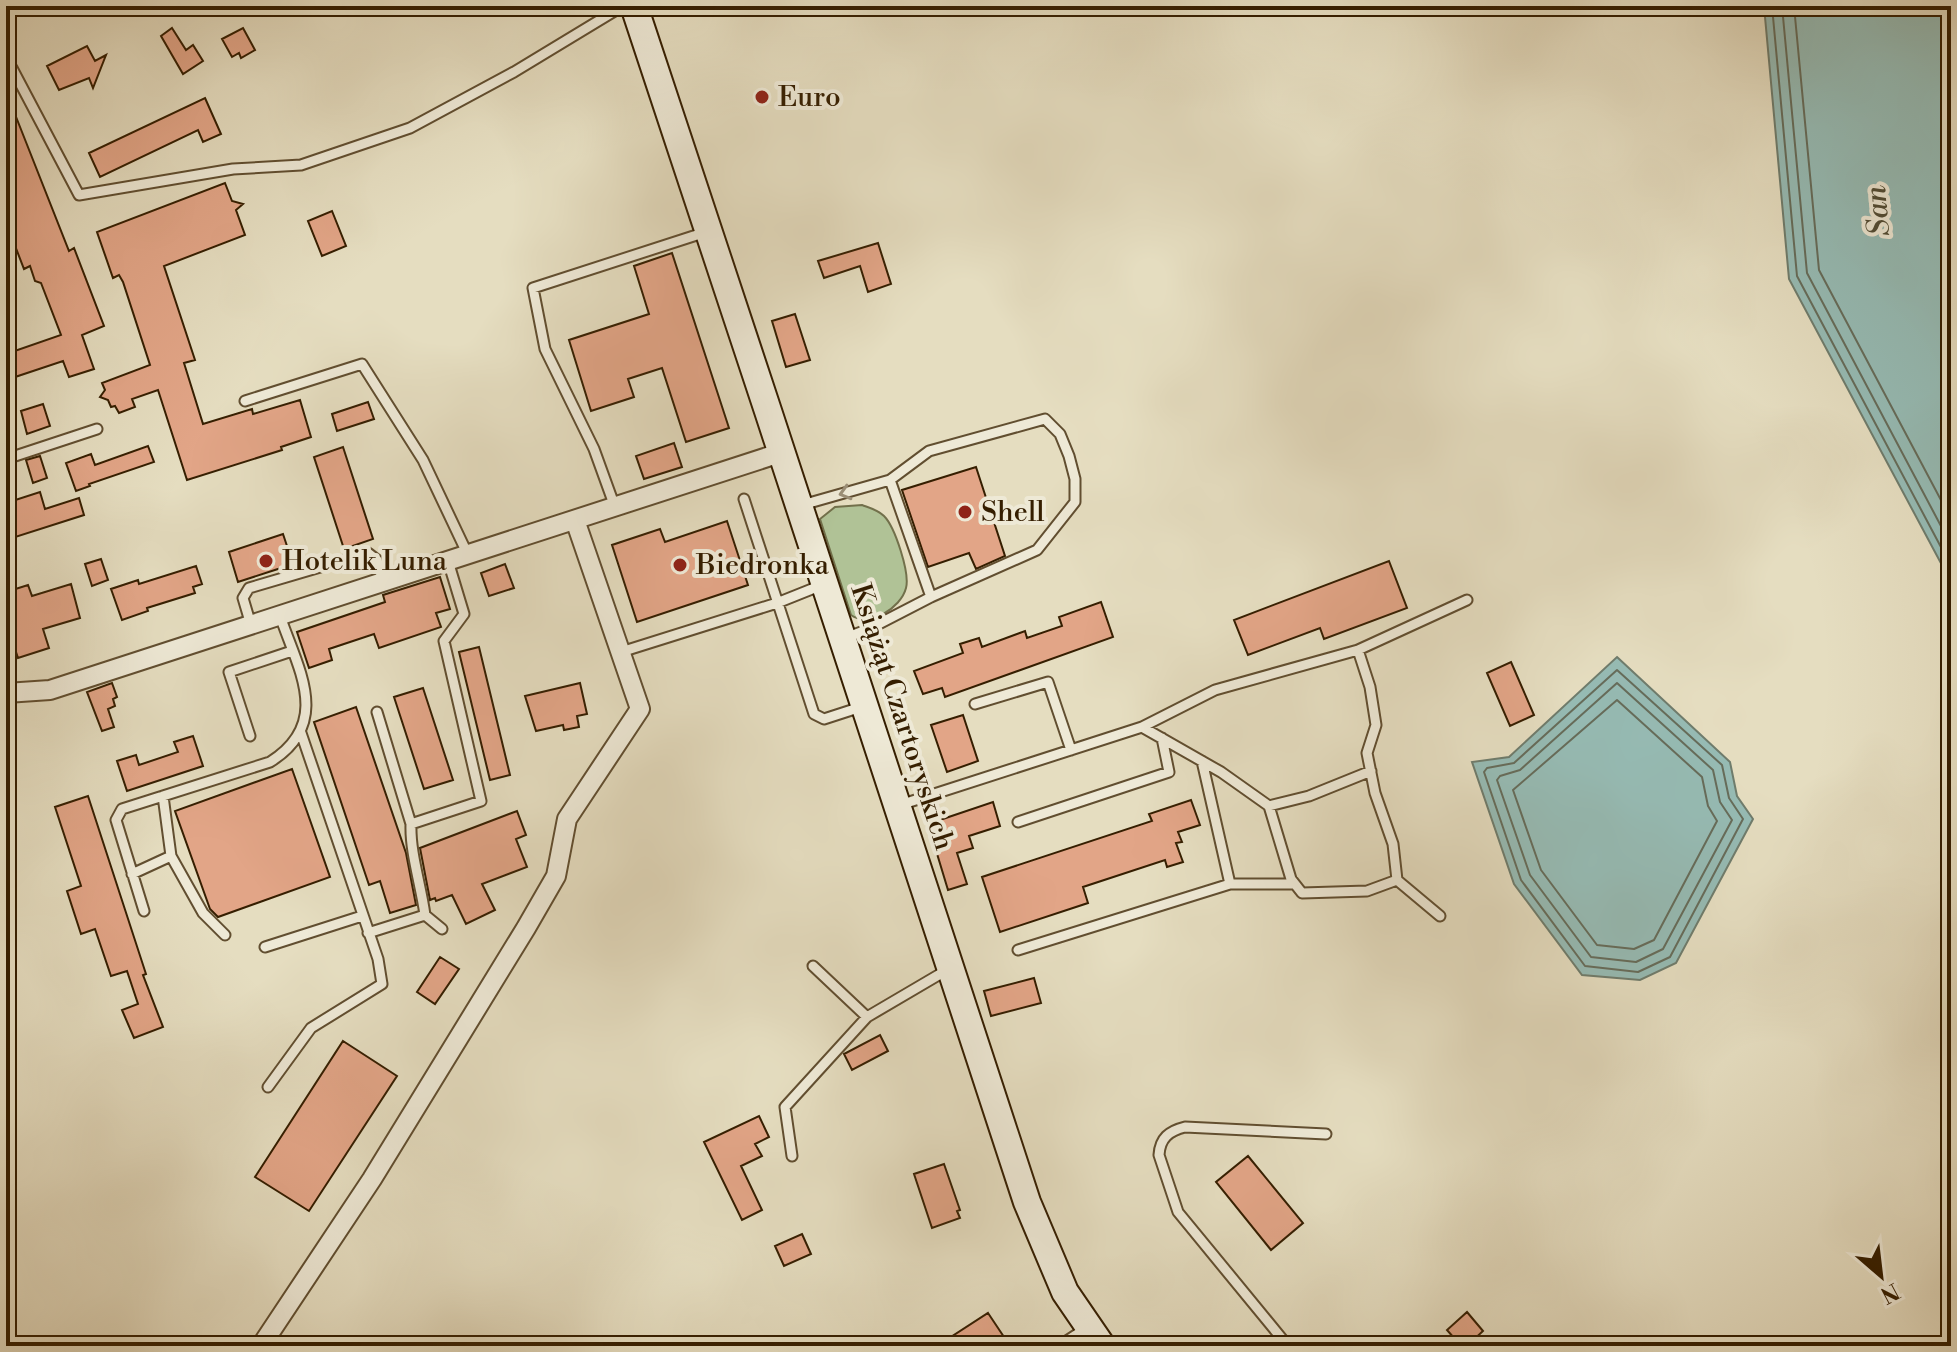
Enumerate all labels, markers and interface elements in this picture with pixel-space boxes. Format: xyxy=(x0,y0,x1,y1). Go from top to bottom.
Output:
place label: Euro xyxy=(778,80,841,115)
marker: Euro xyxy=(753,88,771,106)
water label: San xyxy=(1857,184,1899,238)
one-way arrow xyxy=(838,484,852,500)
place label: Shell xyxy=(981,495,1044,530)
marker: Shell xyxy=(956,503,974,521)
place label: Hotelik Luna xyxy=(282,544,448,579)
place label: Biedronka xyxy=(695,548,830,583)
marker: Hotelik Luna xyxy=(257,552,275,570)
marker: Biedronka xyxy=(671,556,689,574)
street label: Książąt Czartoryskich xyxy=(842,579,962,855)
north arrow xyxy=(1841,1236,1921,1316)
text: N xyxy=(1875,1276,1904,1309)

